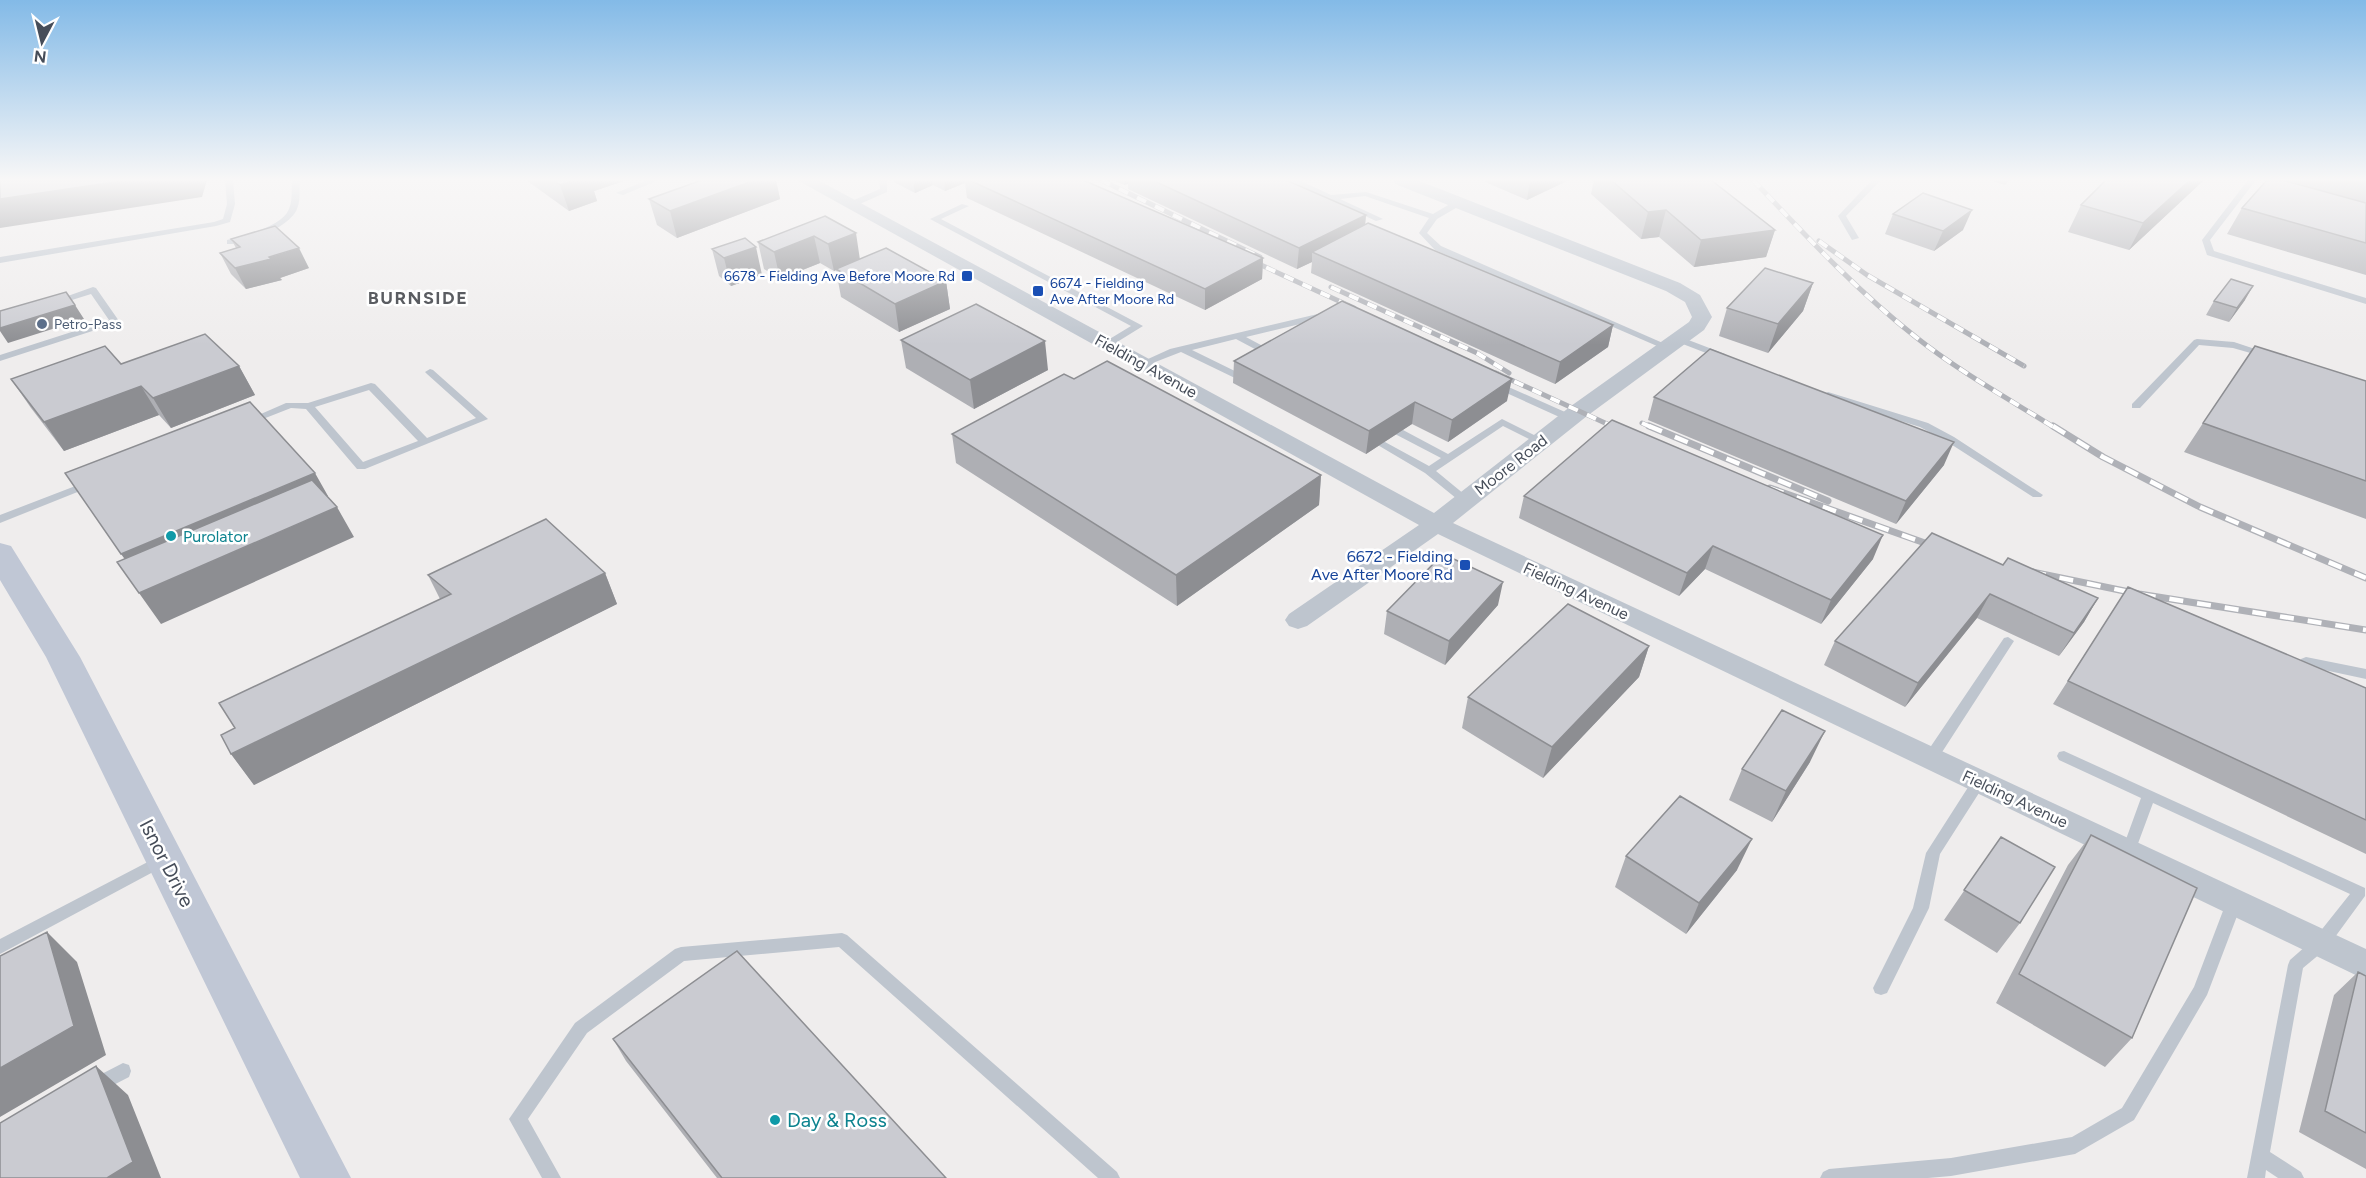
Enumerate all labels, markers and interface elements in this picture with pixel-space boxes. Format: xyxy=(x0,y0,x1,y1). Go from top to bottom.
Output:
north arrow xyxy=(12,12,72,72)
text: N xyxy=(33,46,48,67)
place label: 6678 - Fielding Ave Before Moore Rd xyxy=(724,268,955,285)
marker: 6678 - Fielding Ave Before Moore Rd xyxy=(960,269,974,283)
place label: 6674 - Fielding Ave After Moore Rd xyxy=(1050,275,1174,308)
marker: 6674 - Fielding Ave After Moore Rd xyxy=(1031,284,1045,298)
district label: BURNSIDE xyxy=(368,287,468,309)
place label: Petro-Pass xyxy=(54,316,122,333)
marker: Petro-Pass xyxy=(35,317,49,331)
street label: Fielding Avenue xyxy=(1091,330,1201,402)
street label: Moore Road xyxy=(1471,431,1551,499)
place label: Purolator xyxy=(183,527,249,546)
marker: Purolator xyxy=(164,529,178,543)
place label: 6672 - Fielding Ave After Moore Rd xyxy=(1311,547,1453,584)
marker: 6672 - Fielding Ave After Moore Rd xyxy=(1458,558,1472,572)
street label: Fielding Avenue xyxy=(1520,558,1632,624)
street label: Fielding Avenue xyxy=(1959,766,2071,832)
street label: Isnor Drive xyxy=(135,815,199,911)
place label: Day & Ross xyxy=(787,1108,887,1132)
marker: Day & Ross xyxy=(768,1113,782,1127)

